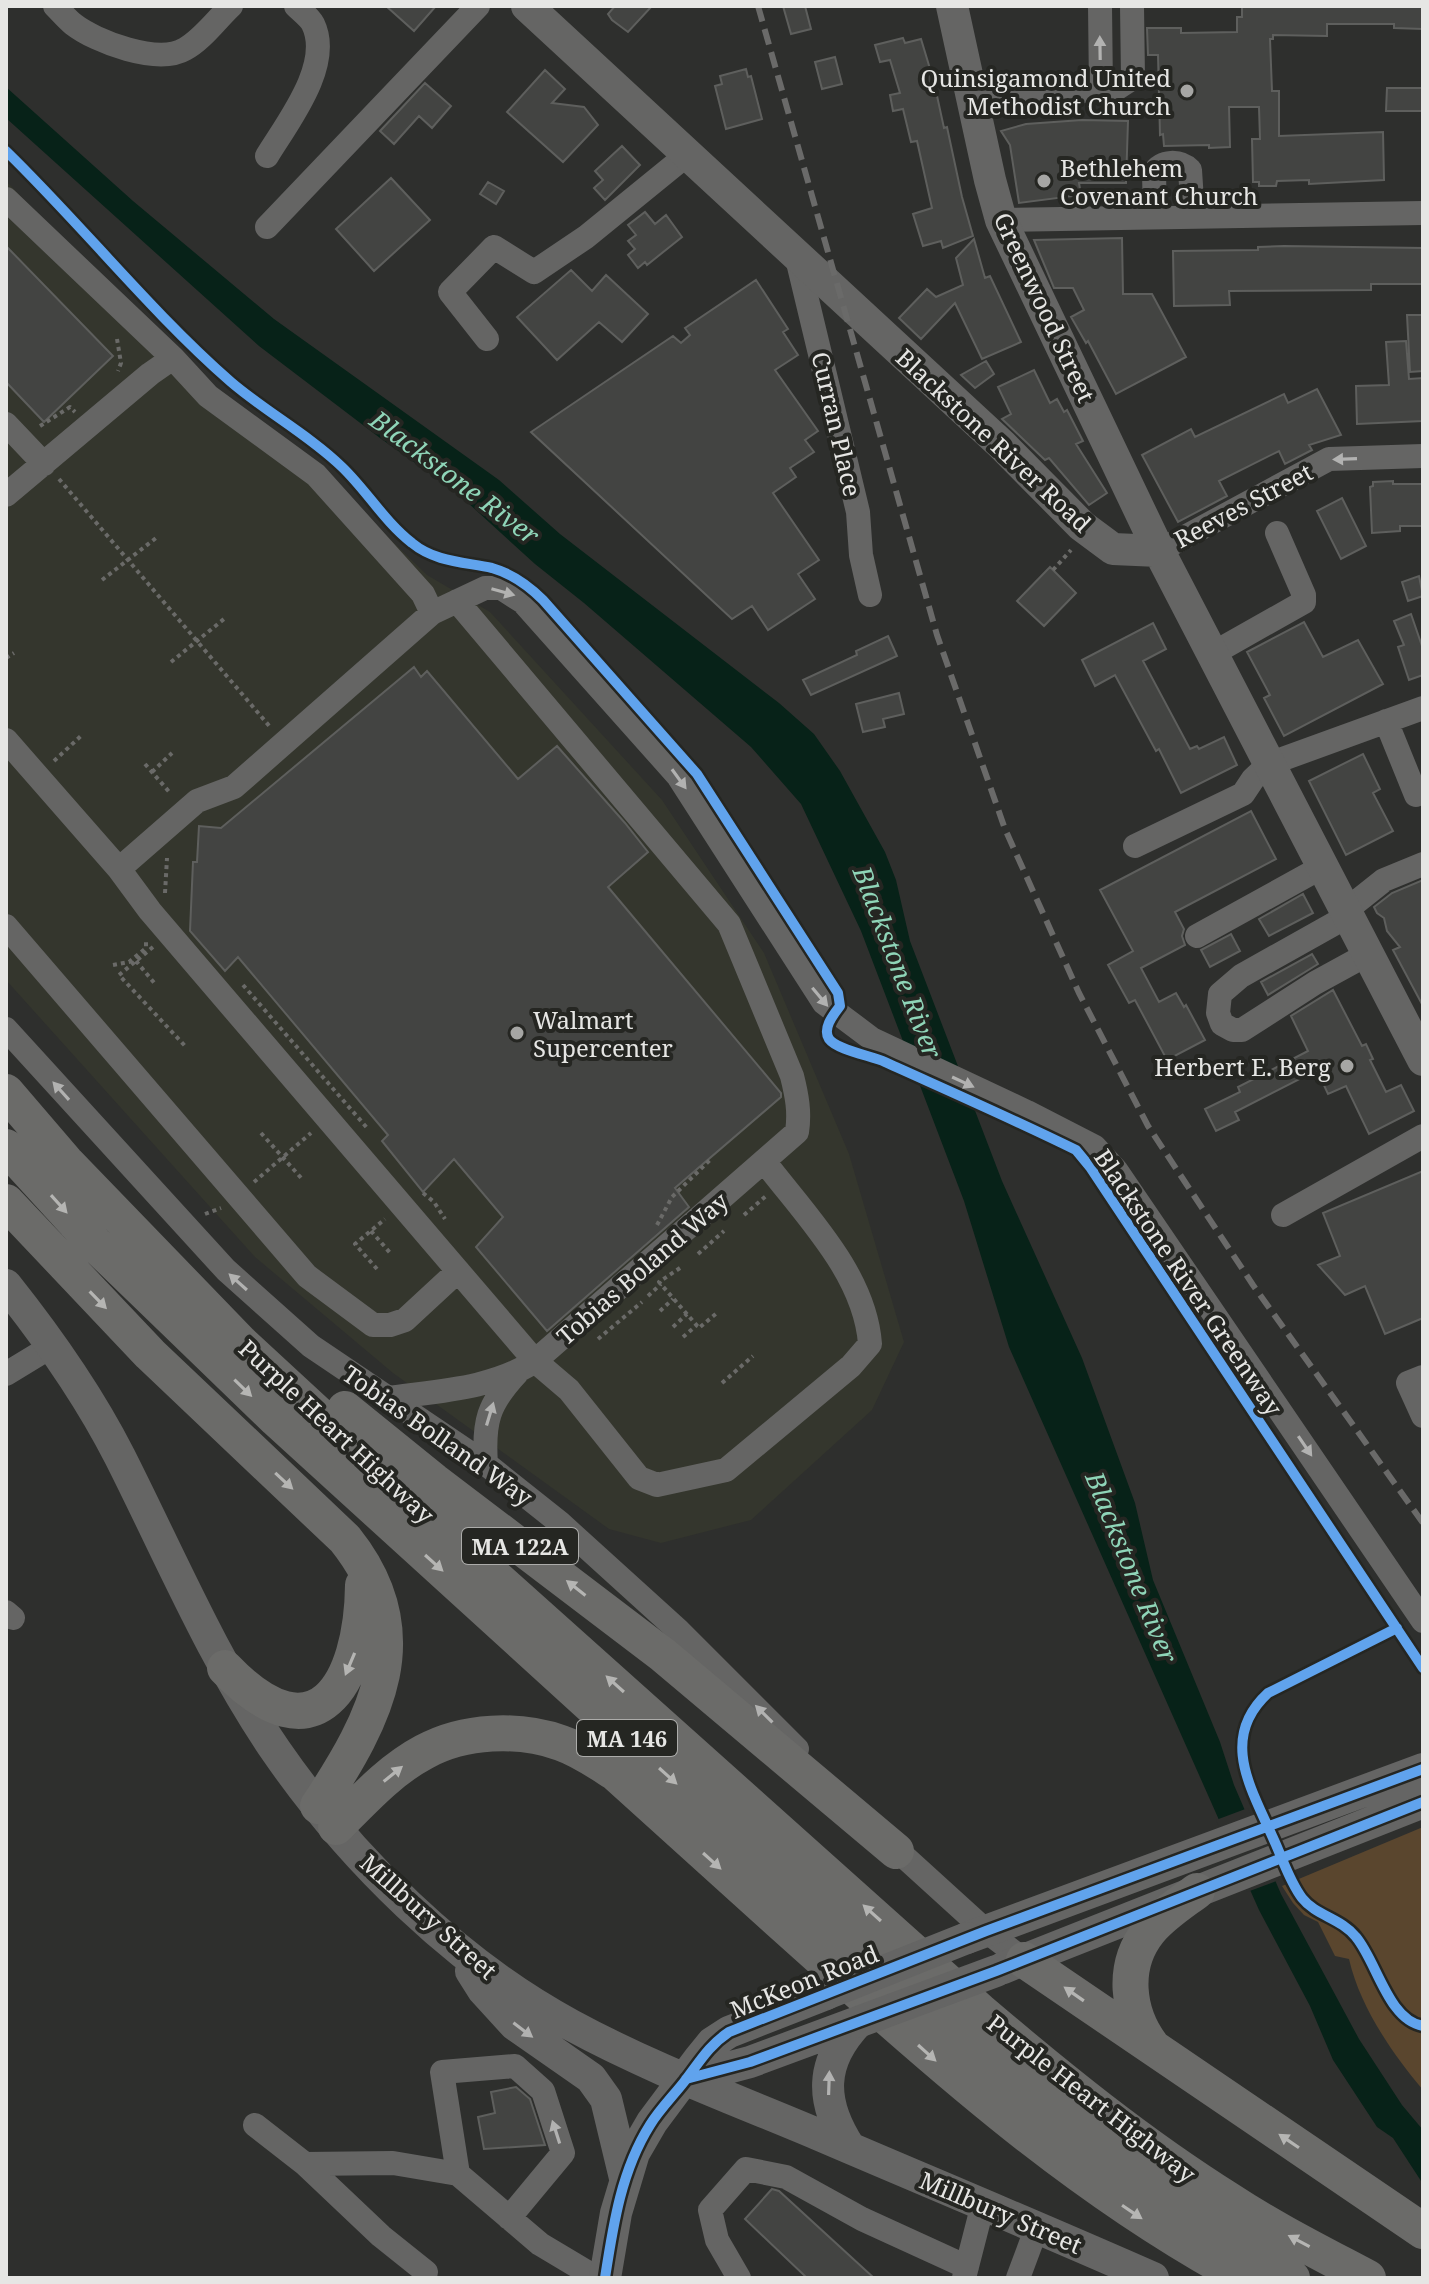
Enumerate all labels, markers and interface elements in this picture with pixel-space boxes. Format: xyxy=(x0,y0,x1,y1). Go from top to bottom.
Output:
one-way arrow xyxy=(1094,35,1106,60)
place label: Quinsigamond United Methodist Church xyxy=(920,61,1171,122)
marker: Quinsigamond United Methodist Church xyxy=(1178,82,1196,100)
place label: Bethlehem Covenant Church xyxy=(1060,151,1258,212)
marker: Bethlehem Covenant Church xyxy=(1035,172,1053,190)
street label: Greenwood Street xyxy=(987,207,1103,407)
street label: Blackstone River Road xyxy=(889,341,1099,539)
street label: Curran Place xyxy=(804,348,870,500)
water label: Blackstone River xyxy=(362,401,548,553)
one-way arrow xyxy=(1332,452,1357,465)
street label: Reeves Street xyxy=(1168,455,1318,555)
one-way arrow xyxy=(491,586,516,598)
one-way arrow xyxy=(671,769,686,790)
water label: Blackstone River xyxy=(844,860,952,1064)
one-way arrow xyxy=(811,987,828,1007)
place label: Walmart Supercenter xyxy=(533,1003,673,1064)
marker: Walmart Supercenter xyxy=(508,1024,526,1042)
place label: Herbert E. Berg xyxy=(1154,1050,1331,1083)
marker: Herbert E. Berg xyxy=(1338,1057,1356,1075)
one-way arrow xyxy=(951,1075,974,1089)
one-way arrow xyxy=(53,1082,71,1101)
street label: Blackstone River Greenway xyxy=(1087,1142,1291,1422)
street label: Tobias Boland Way xyxy=(549,1184,735,1352)
one-way arrow xyxy=(49,1195,67,1214)
one-way arrow xyxy=(229,1273,248,1291)
one-way arrow xyxy=(88,1290,107,1309)
street label: Purple Heart Highway xyxy=(232,1332,442,1531)
street label: Tobias Bolland Way xyxy=(336,1357,540,1513)
one-way arrow xyxy=(233,1378,252,1396)
one-way arrow xyxy=(484,1402,497,1426)
one-way arrow xyxy=(1297,1435,1312,1456)
water label: Blackstone River xyxy=(1077,1465,1187,1669)
one-way arrow xyxy=(274,1472,293,1490)
road number: MA 122A xyxy=(462,1528,578,1564)
one-way arrow xyxy=(425,1554,444,1572)
one-way arrow xyxy=(566,1580,586,1597)
one-way arrow xyxy=(344,1652,357,1676)
one-way arrow xyxy=(605,1676,624,1694)
one-way arrow xyxy=(755,1706,774,1724)
road number: MA 146 xyxy=(577,1720,677,1756)
one-way arrow xyxy=(383,1766,403,1783)
one-way arrow xyxy=(659,1766,678,1784)
street label: Millbury Street xyxy=(354,1846,504,1986)
one-way arrow xyxy=(703,1851,722,1869)
one-way arrow xyxy=(862,1905,881,1923)
street label: McKeon Road xyxy=(725,1936,883,2026)
one-way arrow xyxy=(1063,1987,1084,2002)
street label: Purple Heart Highway xyxy=(981,2006,1203,2190)
one-way arrow xyxy=(513,2021,533,2037)
one-way arrow xyxy=(917,2044,936,2062)
one-way arrow xyxy=(823,2070,835,2095)
one-way arrow xyxy=(549,2120,562,2144)
one-way arrow xyxy=(1278,2134,1299,2149)
street label: Millbury Street xyxy=(915,2163,1087,2261)
one-way arrow xyxy=(1122,2204,1143,2219)
one-way arrow xyxy=(1288,2235,1310,2249)

